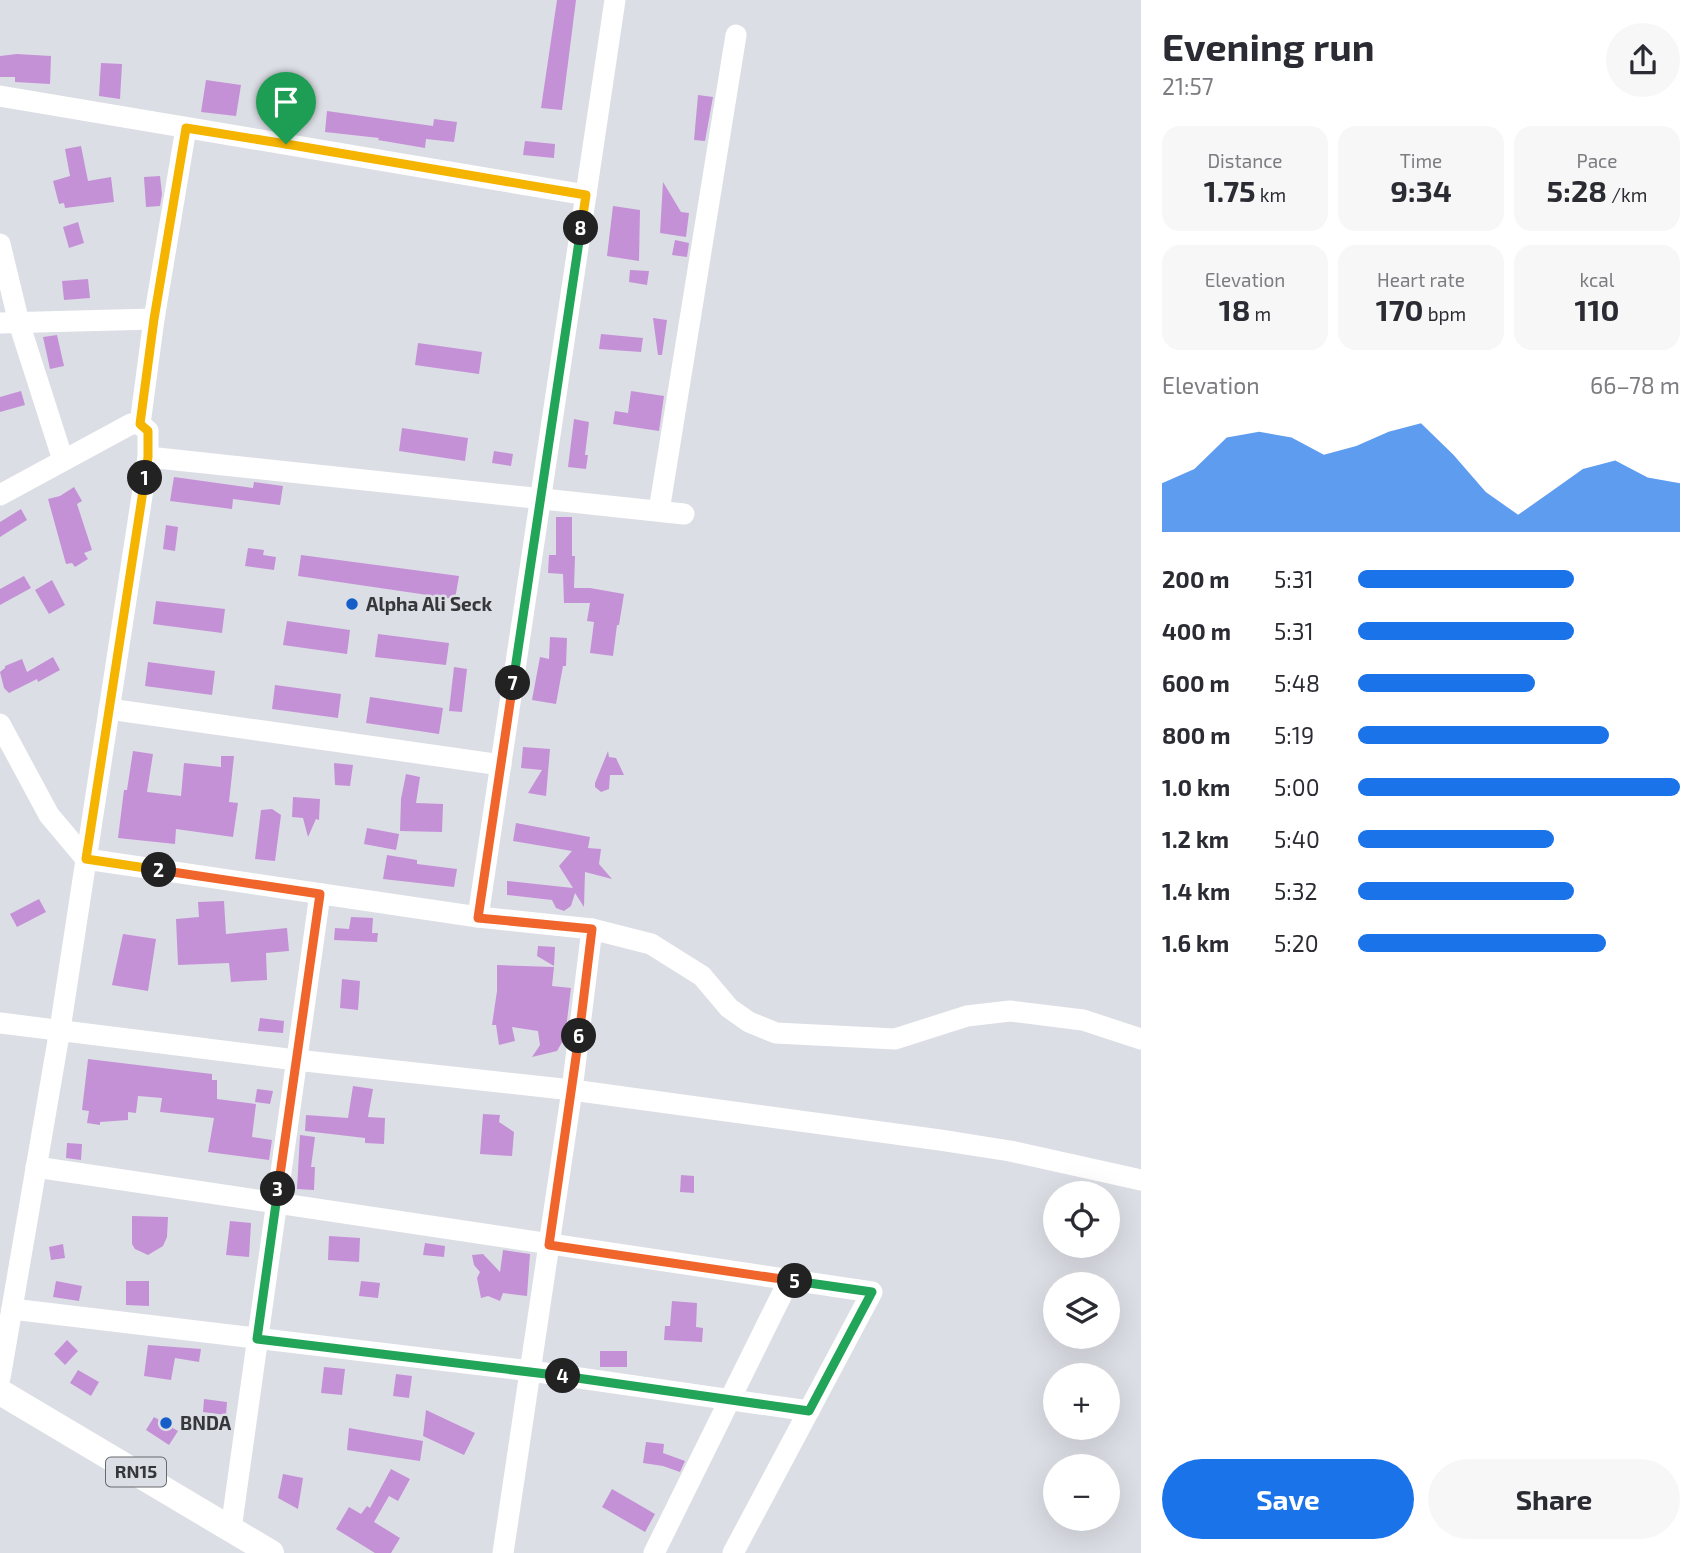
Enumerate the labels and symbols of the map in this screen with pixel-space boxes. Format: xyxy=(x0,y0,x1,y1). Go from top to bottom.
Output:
pin xyxy=(256,72,316,144)
pin: 8 xyxy=(564,210,598,246)
pin: 1 xyxy=(128,461,162,496)
place label: Alpha Ali Seck xyxy=(366,592,492,615)
marker: Alpha Ali Seck xyxy=(344,596,360,612)
pin: 7 xyxy=(496,666,530,700)
pin: 2 xyxy=(142,852,176,888)
pin: 6 xyxy=(562,1018,596,1054)
pin: 3 xyxy=(260,1172,296,1206)
pin: 5 xyxy=(778,1264,812,1298)
pin: 4 xyxy=(546,1358,580,1394)
place label: BNDA xyxy=(180,1411,232,1434)
marker: BNDA xyxy=(158,1415,174,1431)
road number: RN15 xyxy=(106,1457,166,1486)

